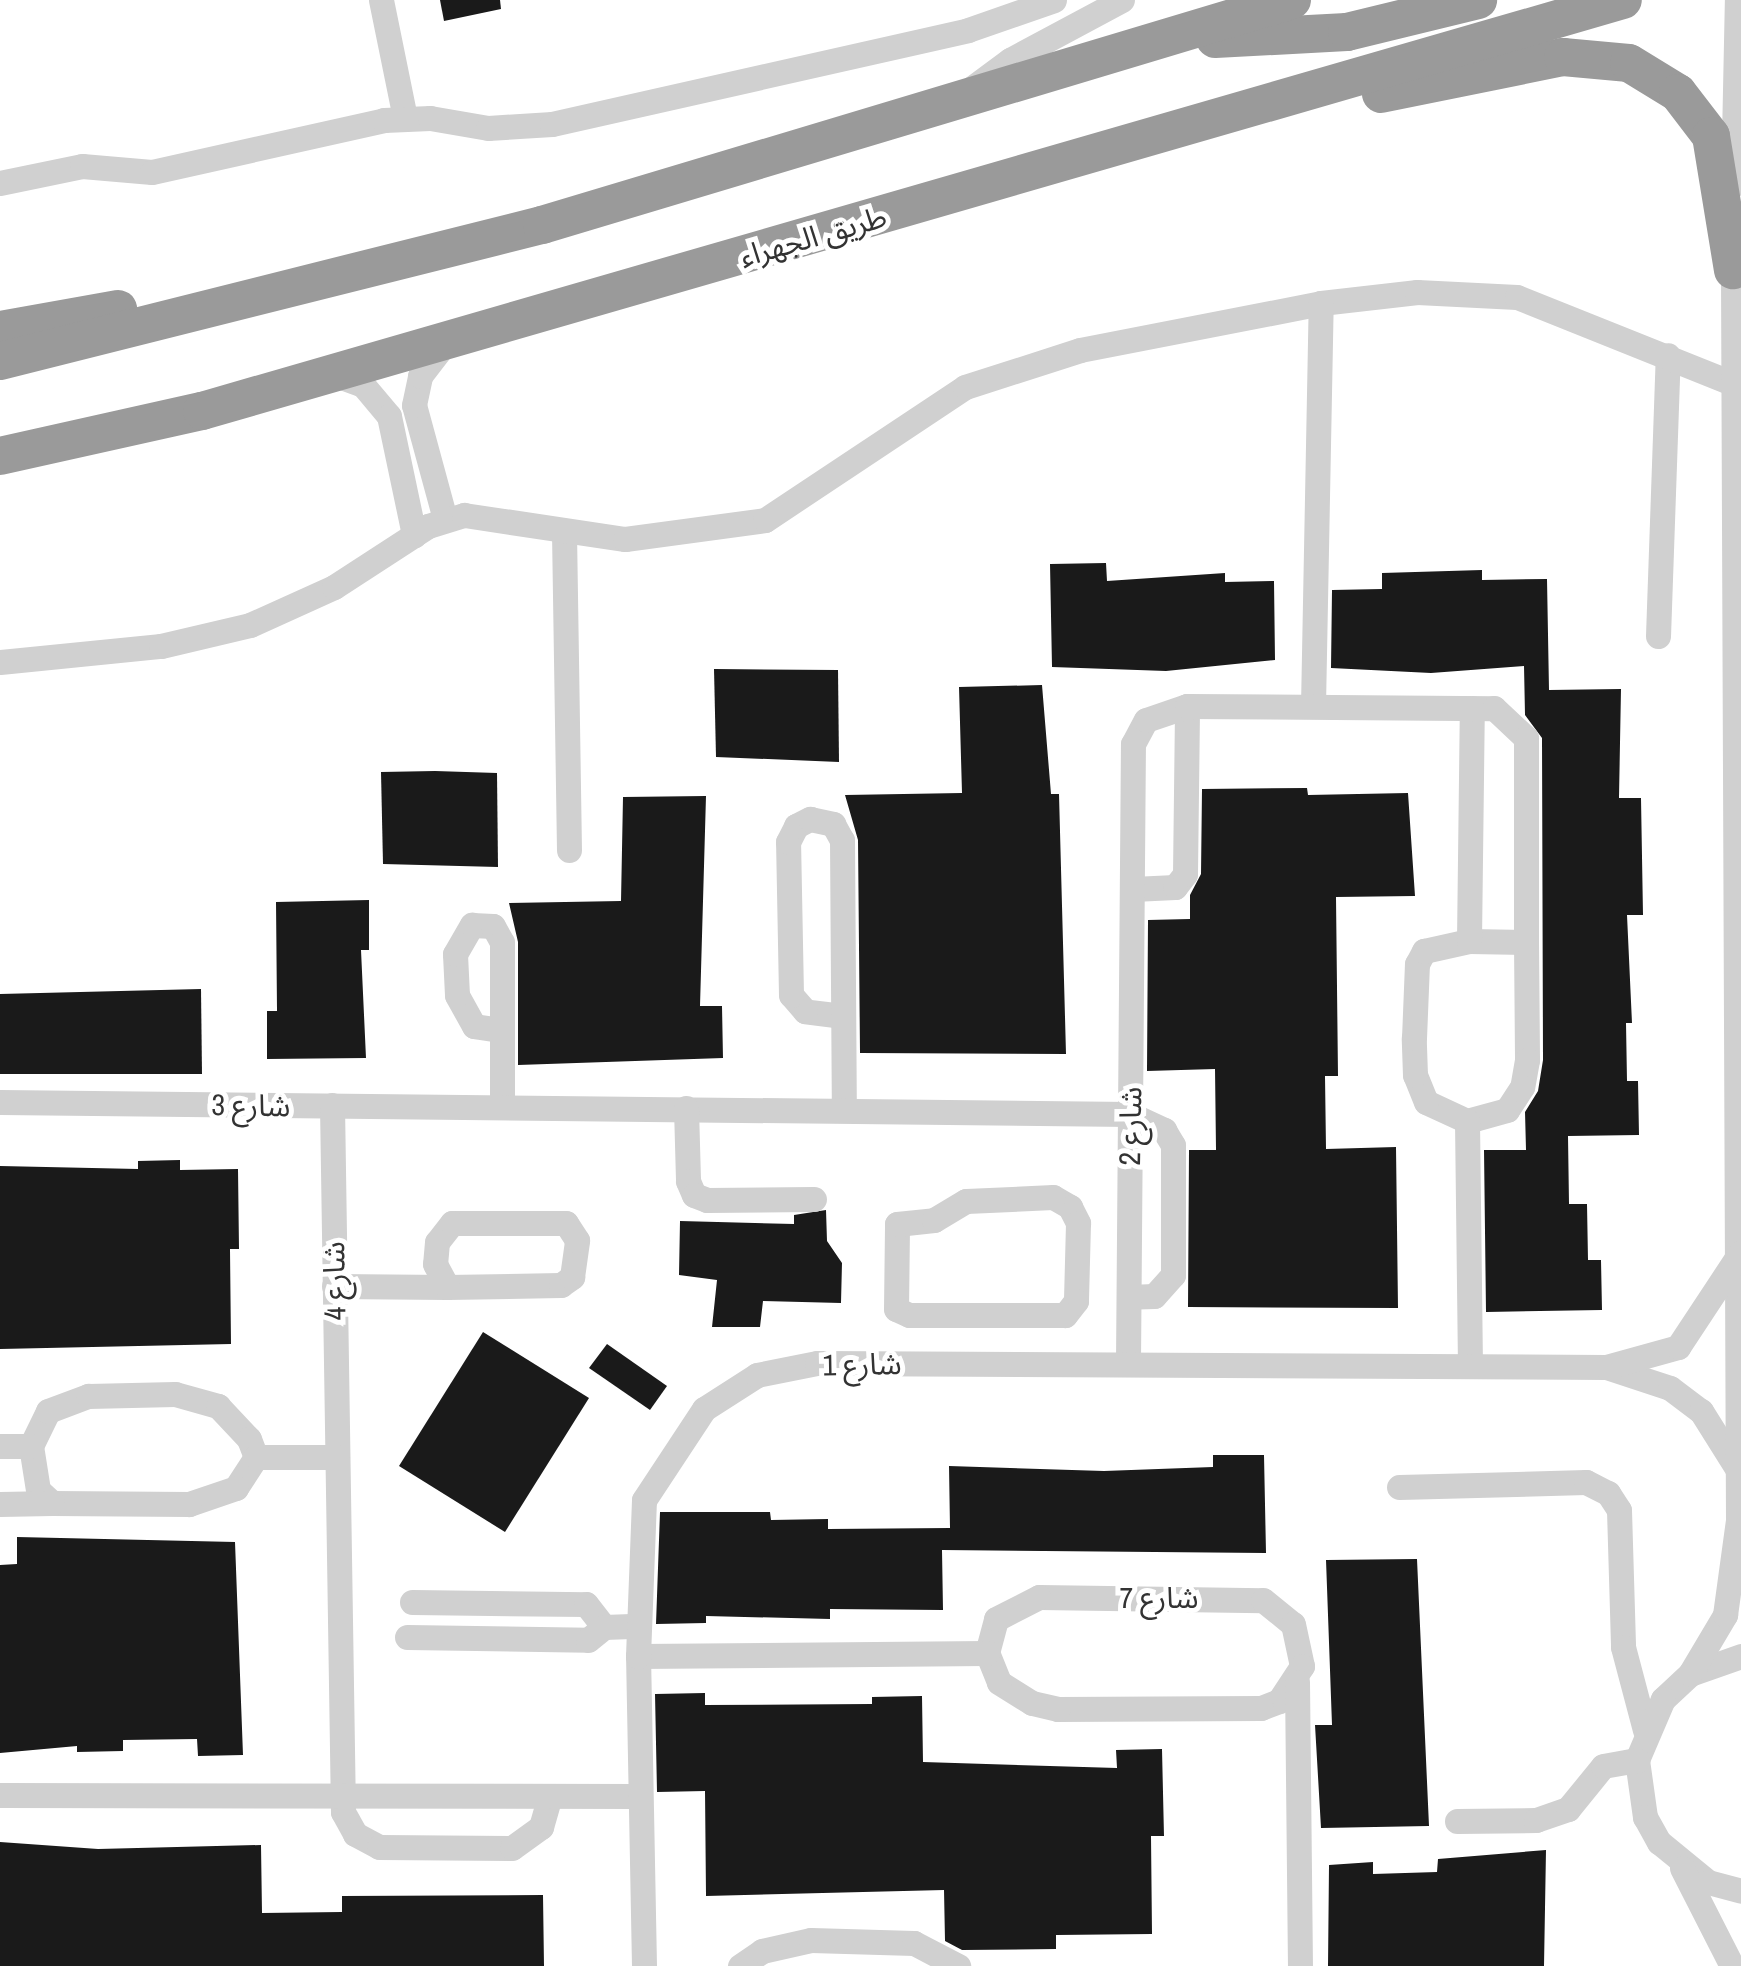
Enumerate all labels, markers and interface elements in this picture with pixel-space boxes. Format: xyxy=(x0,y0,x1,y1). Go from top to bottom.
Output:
street label: طريق الجهراء xyxy=(735,198,891,274)
street label: شارع 3 xyxy=(211,1086,291,1124)
street label: شارع 2 xyxy=(1111,1086,1149,1166)
street label: شارع 4 xyxy=(315,1241,353,1321)
street label: شارع 1 xyxy=(822,1345,902,1383)
street label: شارع 7 xyxy=(1120,1579,1198,1615)

